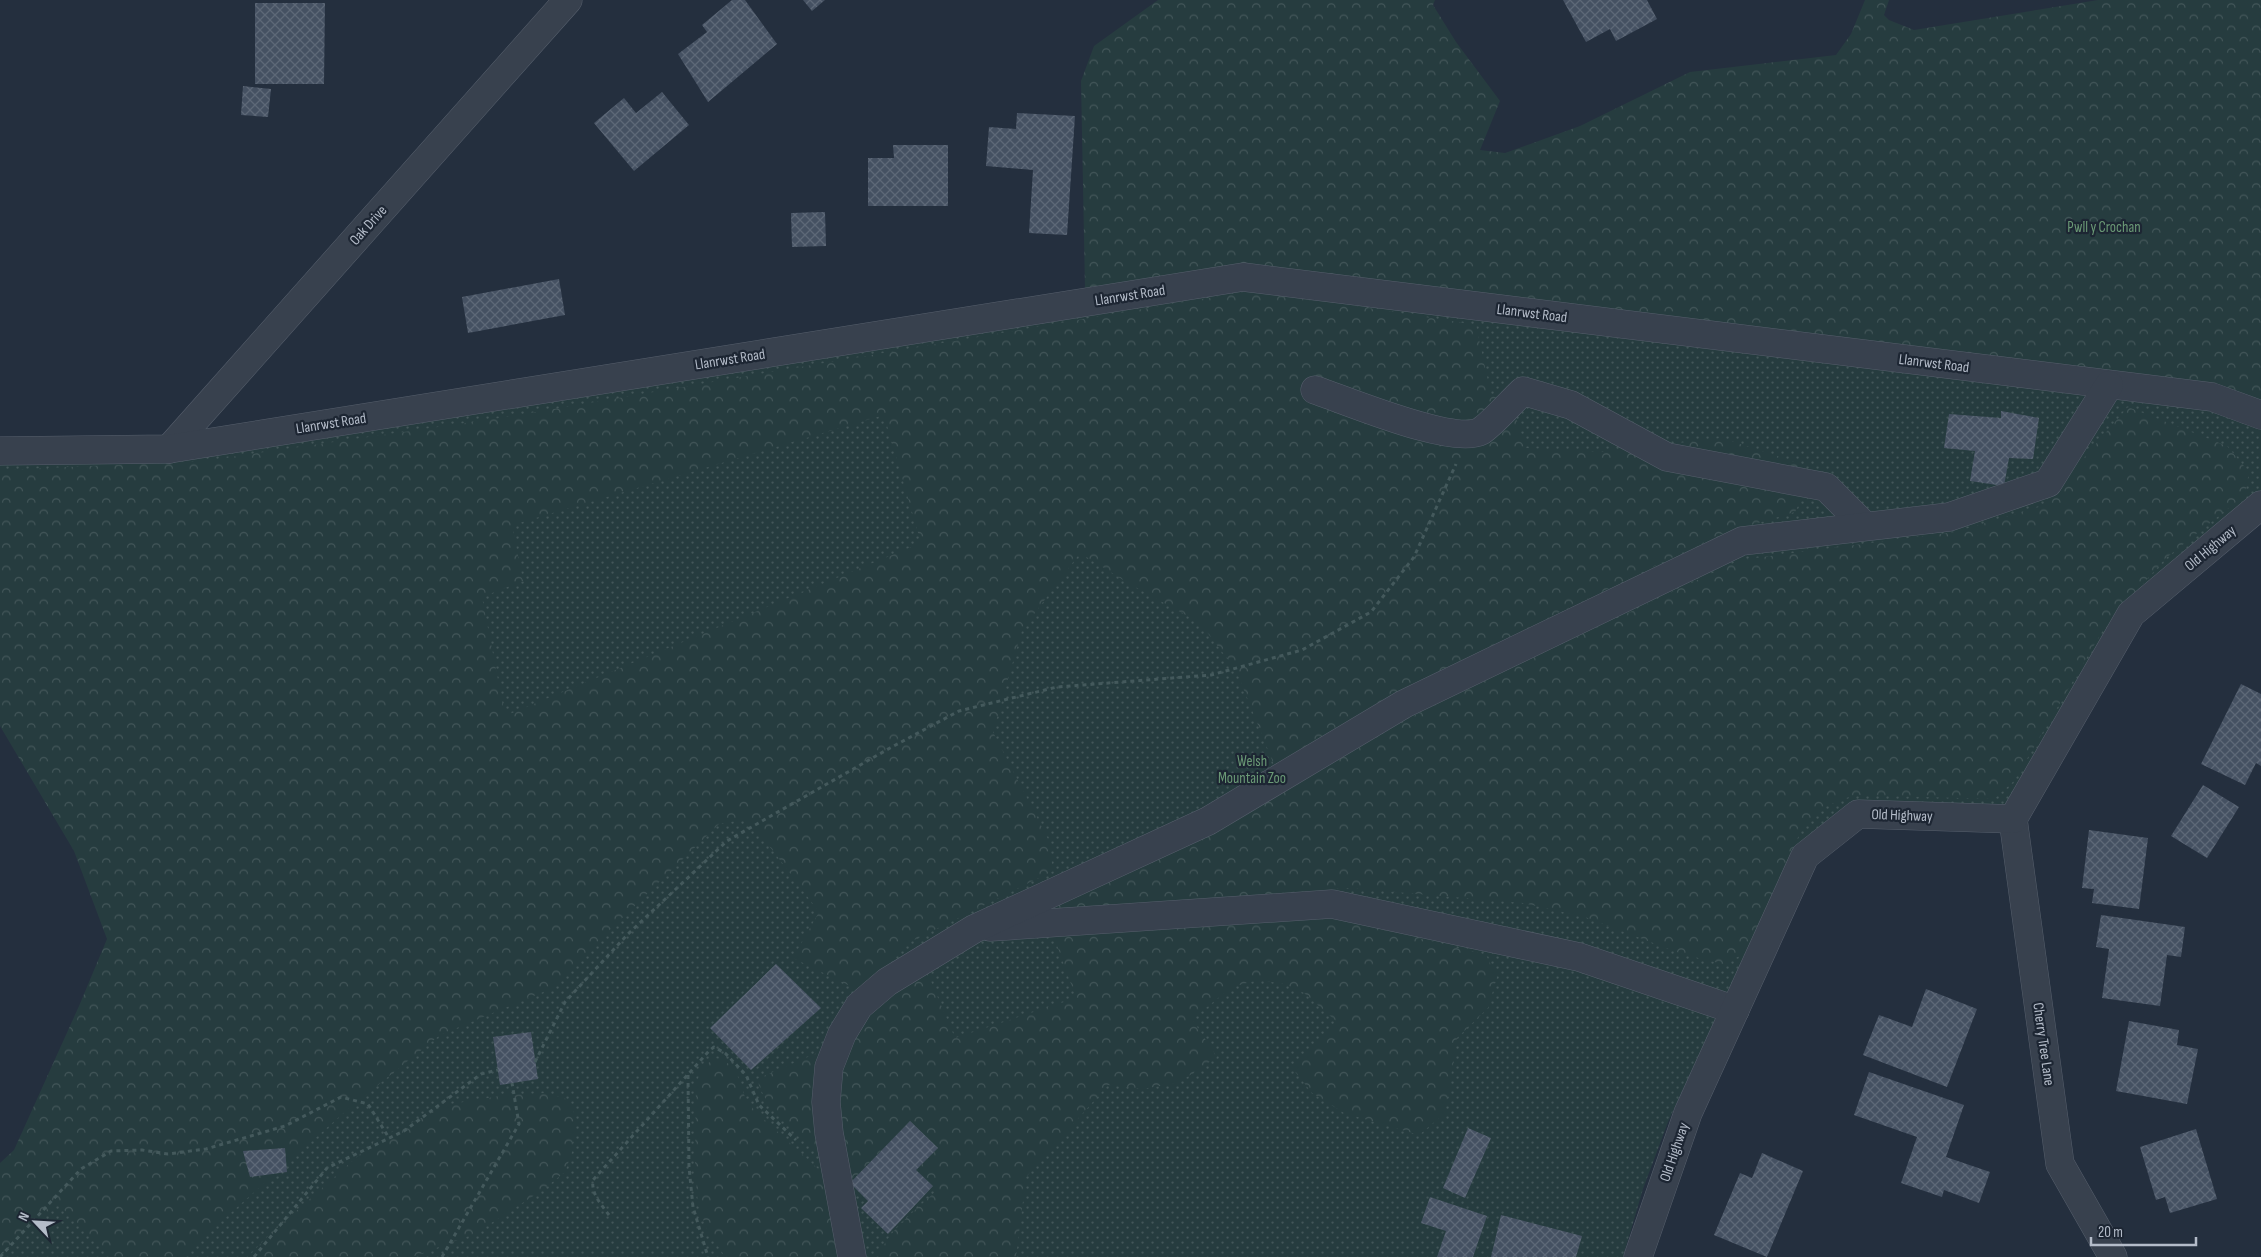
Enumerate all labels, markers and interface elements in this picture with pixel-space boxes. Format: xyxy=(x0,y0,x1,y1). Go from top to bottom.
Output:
street label: Oak Drive xyxy=(345,201,391,249)
park label: Pwll y Crochan xyxy=(2067,218,2141,237)
street label: Llanrwst Road xyxy=(1094,281,1167,310)
street label: Llanrwst Road xyxy=(1496,300,1568,327)
street label: Llanrwst Road xyxy=(694,345,767,374)
street label: Llanrwst Road xyxy=(1898,350,1970,377)
street label: Llanrwst Road xyxy=(295,409,368,438)
street label: Old Highway xyxy=(2181,521,2240,575)
park label: Welsh Mountain Zoo xyxy=(1218,752,1286,788)
street label: Old Highway xyxy=(1871,805,1933,826)
street label: Cherry Tree Lane xyxy=(2028,1001,2059,1087)
street label: Old Highway xyxy=(1656,1120,1694,1184)
north arrow xyxy=(10,1197,60,1247)
text: N xyxy=(14,1210,33,1224)
scale bar xyxy=(2091,1214,2196,1246)
text: 20 m xyxy=(2098,1223,2123,1242)

